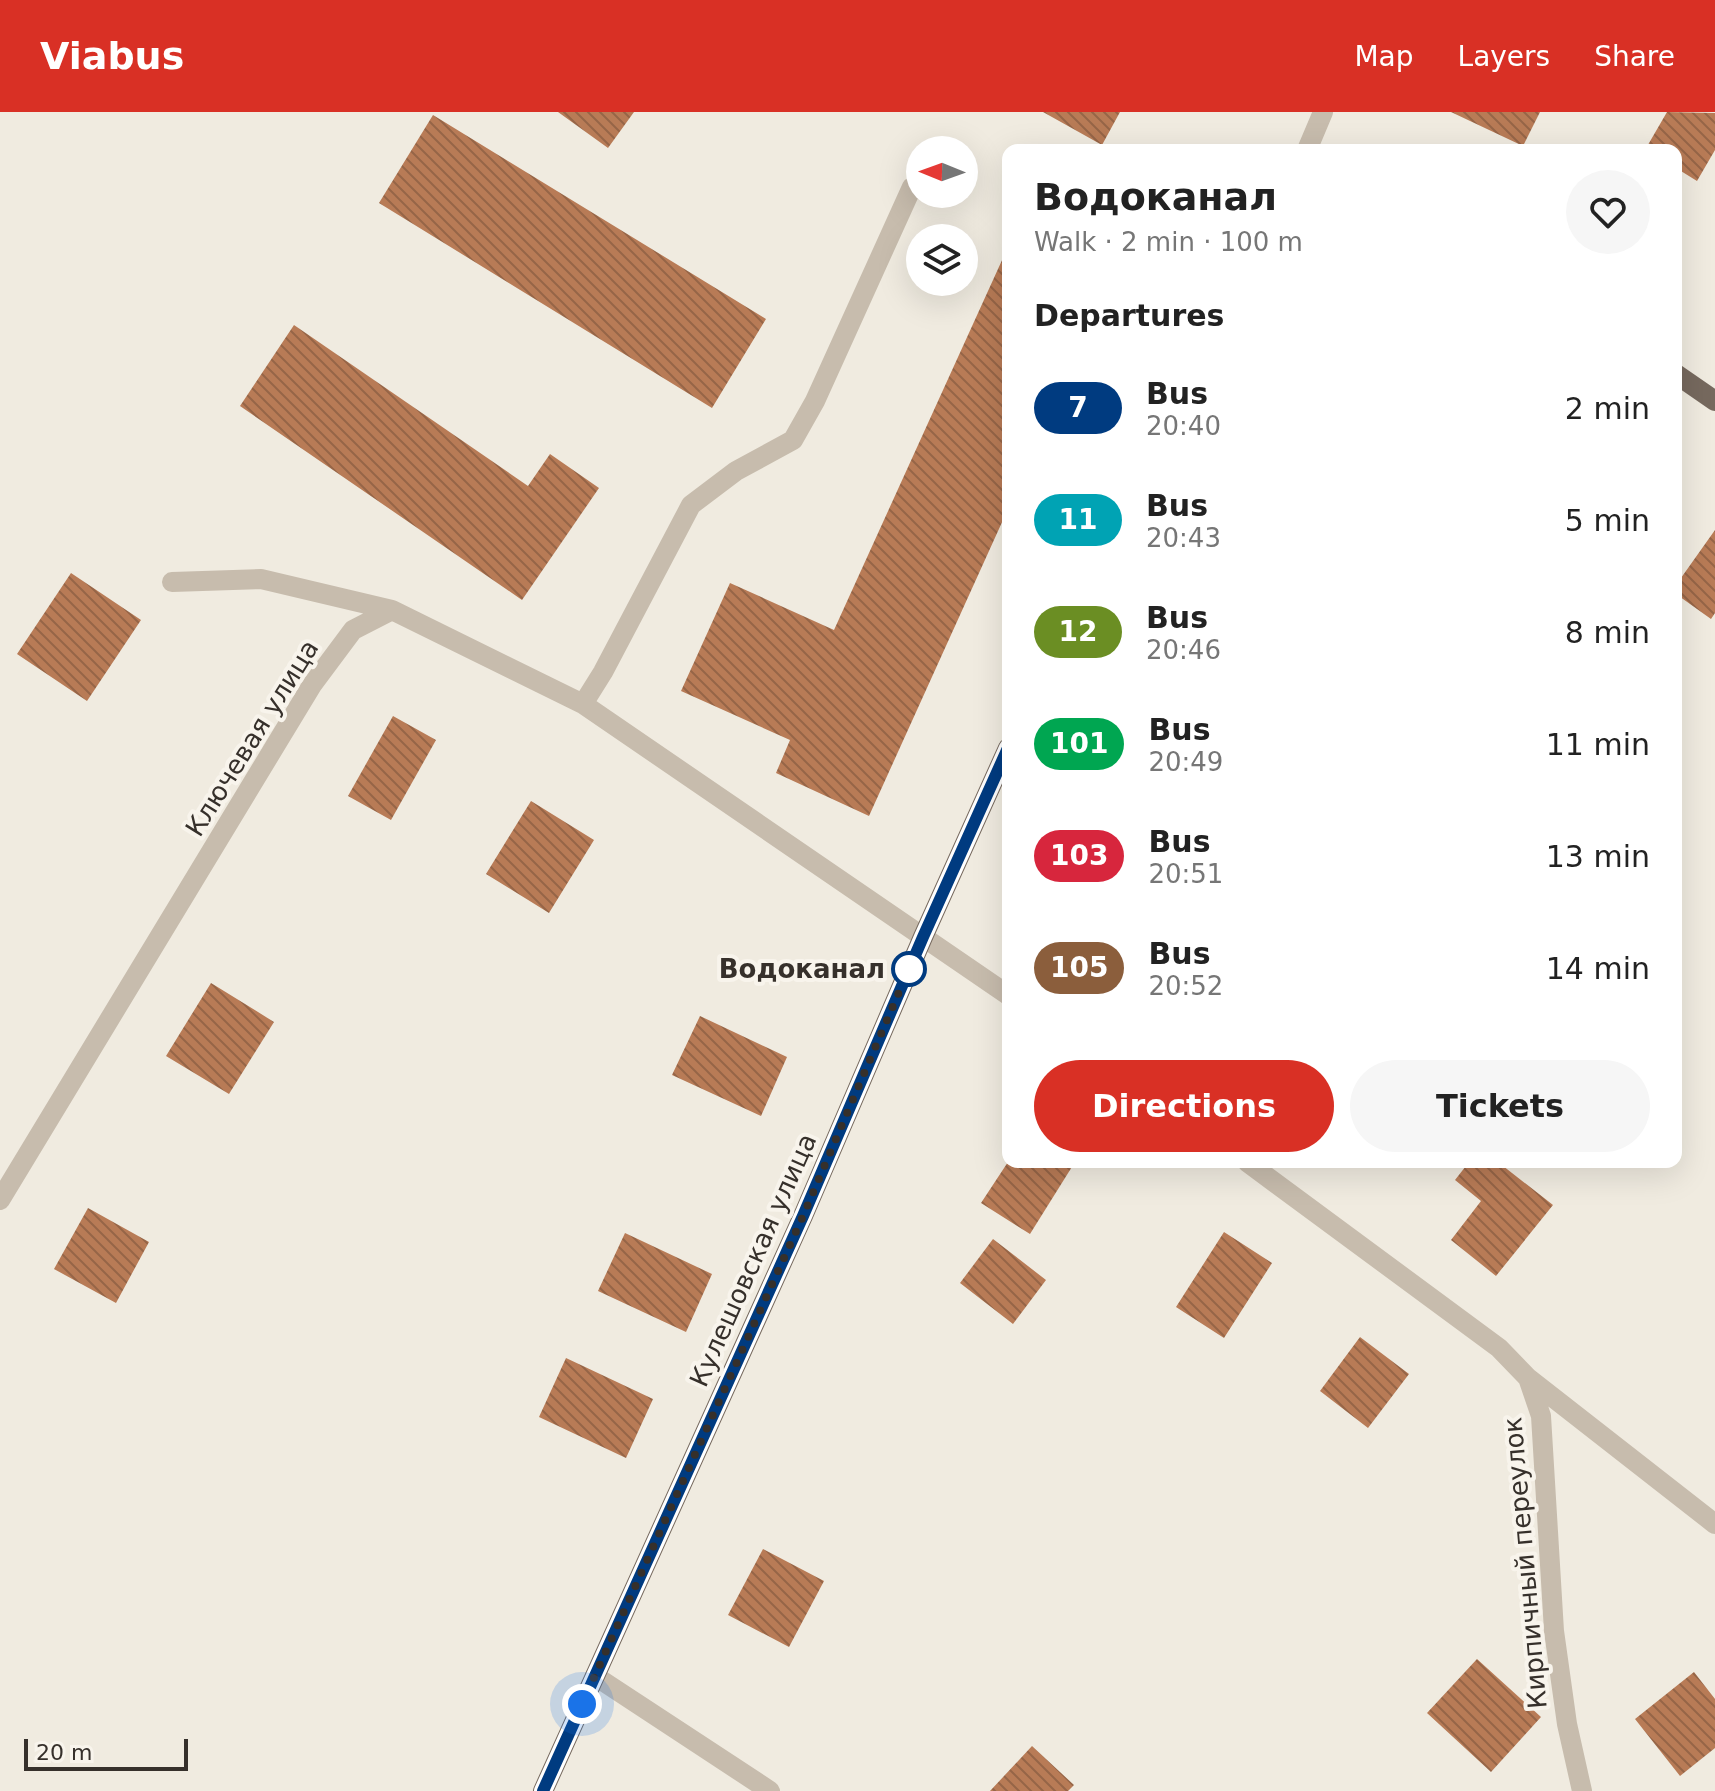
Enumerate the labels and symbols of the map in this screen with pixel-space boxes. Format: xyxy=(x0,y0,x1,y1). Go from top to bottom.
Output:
north arrow xyxy=(906,136,978,208)
street label: Ключевая улица xyxy=(179,634,325,842)
marker: Водоканал xyxy=(892,952,926,986)
place label: Водоканал xyxy=(719,954,885,984)
street label: Кулешовская улица xyxy=(684,1129,822,1391)
street label: Кирпичный переулок xyxy=(1497,1416,1553,1710)
your location xyxy=(562,1684,602,1724)
scale bar xyxy=(24,1735,188,1771)

